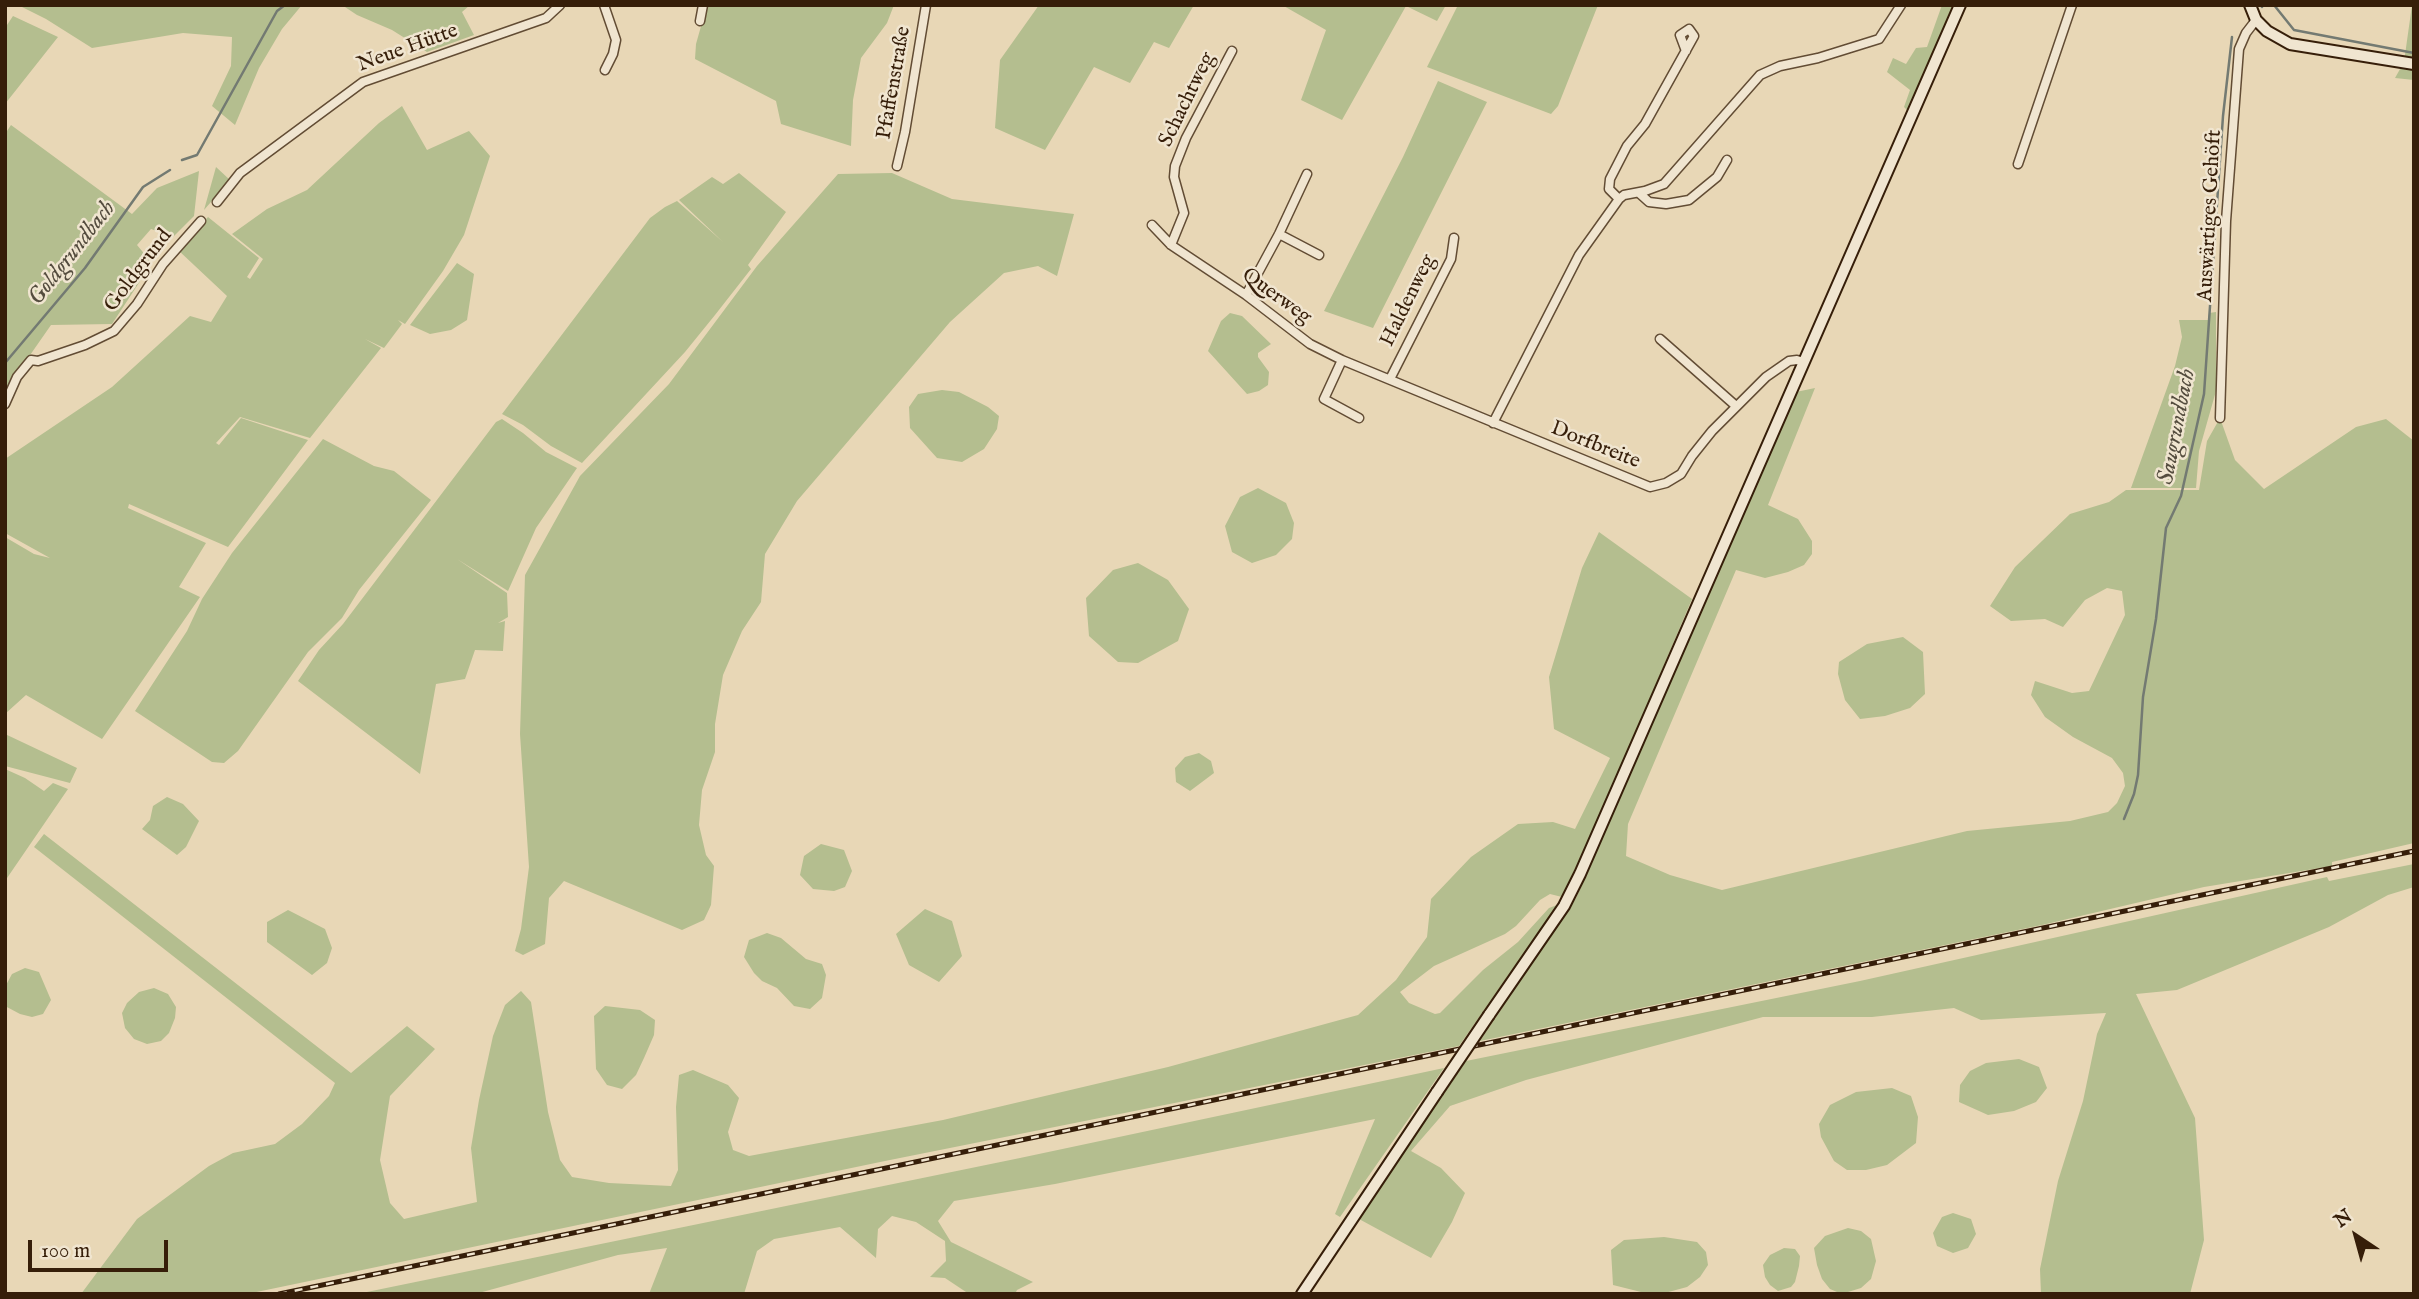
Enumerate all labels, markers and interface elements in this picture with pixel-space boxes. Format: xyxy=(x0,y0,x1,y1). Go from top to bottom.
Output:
street label: Neue Hütte xyxy=(354,19,462,79)
street label: Pfaffenstraße xyxy=(873,25,917,141)
street label: Schachtweg xyxy=(1154,49,1222,151)
street label: Auswärtiges Gehöft xyxy=(2194,129,2228,303)
water label: Goldgrundbach xyxy=(24,196,122,312)
street label: Goldgrund xyxy=(100,225,178,317)
street label: Haldenweg xyxy=(1376,251,1442,351)
street label: Querweg xyxy=(1236,263,1316,331)
water label: Saugrundbach xyxy=(2153,367,2203,487)
street label: Dorfbreite xyxy=(1547,417,1643,475)
north arrow xyxy=(2321,1201,2391,1271)
text: N xyxy=(2330,1204,2357,1234)
scale bar xyxy=(32,1226,172,1270)
text: 100 m xyxy=(41,1238,90,1265)

